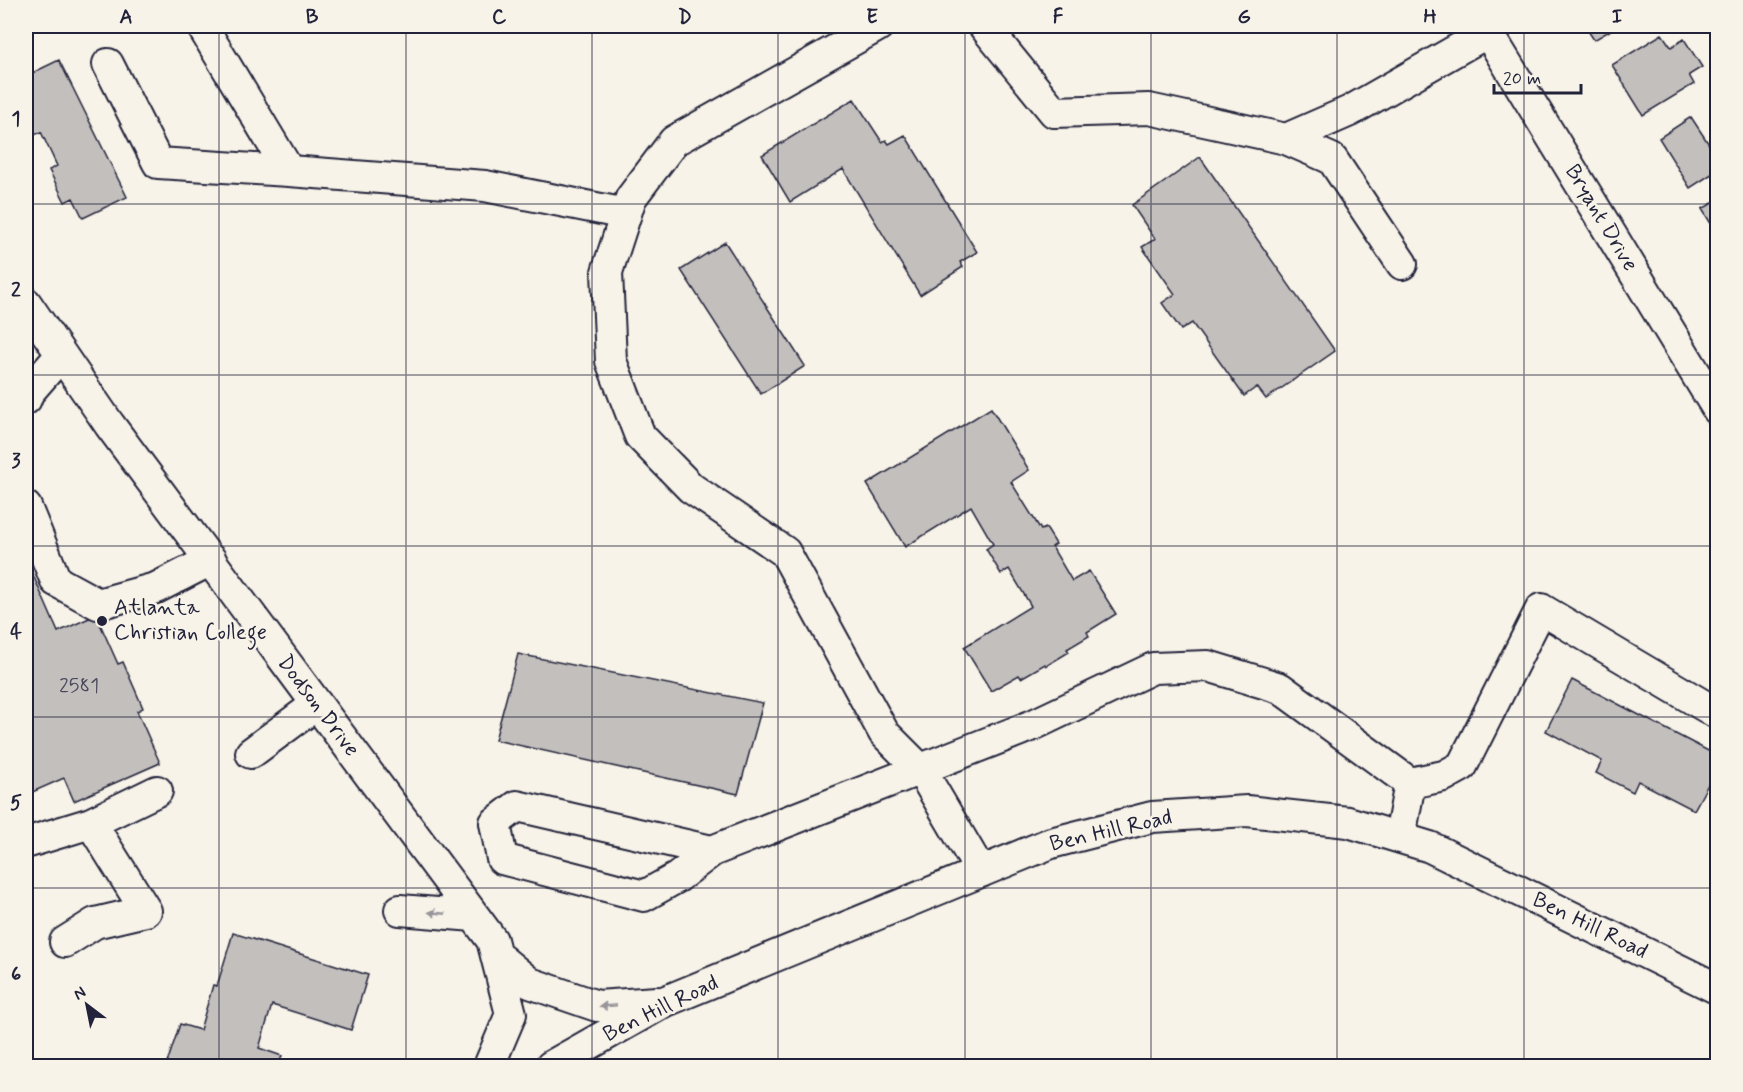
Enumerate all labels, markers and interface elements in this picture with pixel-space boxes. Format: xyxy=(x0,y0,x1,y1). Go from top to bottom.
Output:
text: A xyxy=(119,4,133,31)
text: B xyxy=(306,4,319,31)
text: C xyxy=(492,4,507,31)
text: D xyxy=(678,4,692,31)
text: E xyxy=(866,4,878,31)
text: F xyxy=(1053,4,1064,31)
text: G xyxy=(1237,4,1251,31)
text: H xyxy=(1423,4,1437,31)
text: I xyxy=(1612,4,1622,31)
scale bar xyxy=(1494,57,1581,95)
text: 20 m xyxy=(1503,67,1541,91)
text: 1 xyxy=(12,106,20,133)
street label: Bryant Drive xyxy=(1558,159,1644,277)
text: 2 xyxy=(11,277,21,304)
text: 3 xyxy=(11,448,21,475)
place label: Atlanta Christian College xyxy=(114,594,267,650)
marker: Atlanta Christian College xyxy=(95,614,109,628)
text: 4 xyxy=(10,619,22,646)
street label: Dodson Drive xyxy=(271,650,365,762)
house number: 2581 xyxy=(59,673,99,700)
text: 5 xyxy=(10,790,22,817)
street label: Ben Hill Road xyxy=(1047,803,1175,859)
street label: Ben Hill Road xyxy=(1528,886,1652,966)
one-way arrow xyxy=(428,908,447,917)
text: 6 xyxy=(11,961,21,988)
street label: Ben Hill Road xyxy=(599,969,723,1049)
north arrow xyxy=(57,975,117,1035)
text: N xyxy=(70,982,90,1005)
one-way arrow xyxy=(599,1001,618,1010)

